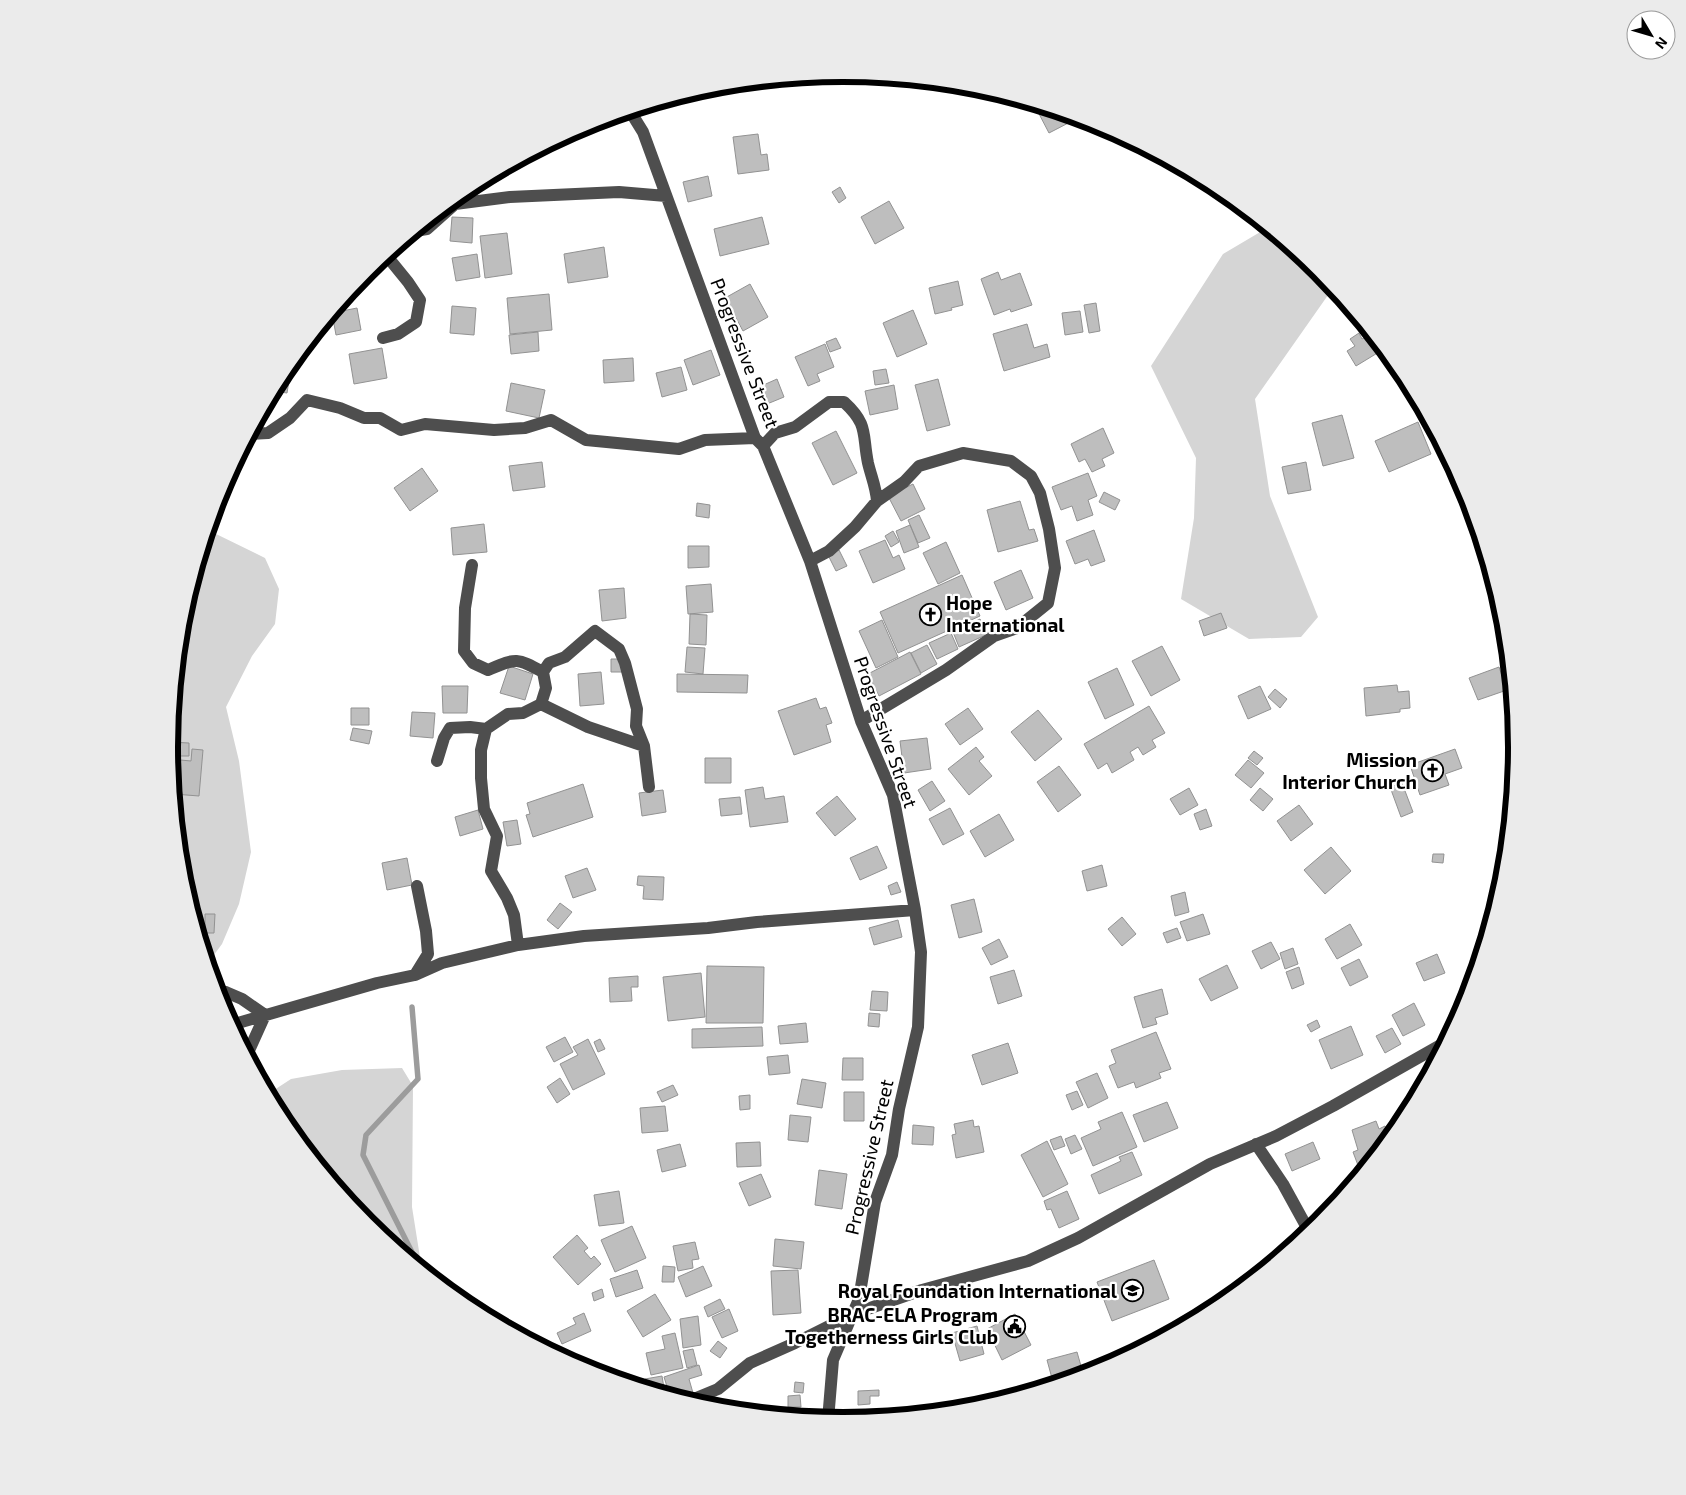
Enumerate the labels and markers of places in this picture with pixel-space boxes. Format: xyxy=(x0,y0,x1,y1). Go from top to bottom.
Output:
place label: Hope International xyxy=(946,591,1065,636)
church icon: Hope International xyxy=(918,602,942,626)
place label: Mission Interior Church xyxy=(1282,748,1417,793)
church icon: Mission Interior Church xyxy=(1421,759,1445,783)
place label: Royal Foundation International xyxy=(838,1279,1118,1303)
school or university icon: Royal Foundation International xyxy=(1121,1279,1145,1303)
place label: BRAC-ELA Program Togetherness Girls Club xyxy=(785,1303,998,1348)
public building icon: BRAC-ELA Program Togetherness Girls Club xyxy=(1002,1314,1026,1338)

